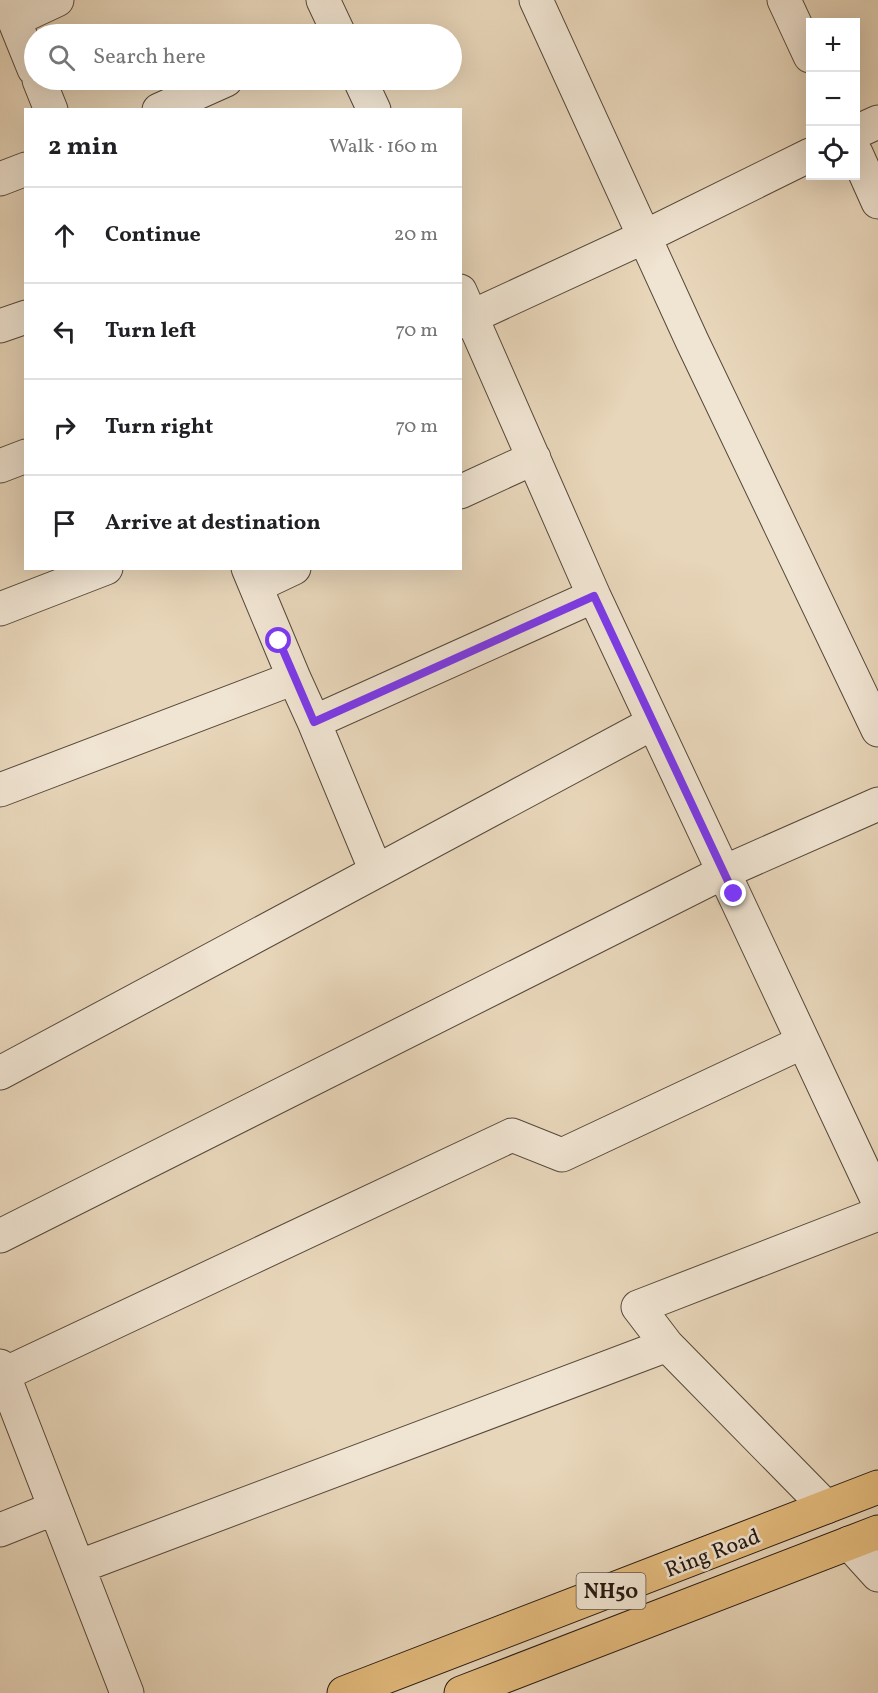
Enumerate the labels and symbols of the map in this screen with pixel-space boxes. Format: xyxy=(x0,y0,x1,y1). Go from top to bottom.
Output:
route start xyxy=(265,627,291,653)
route end xyxy=(720,880,746,906)
street label: Ring Road xyxy=(661,1522,765,1587)
road number: NH50 xyxy=(576,1573,646,1609)

